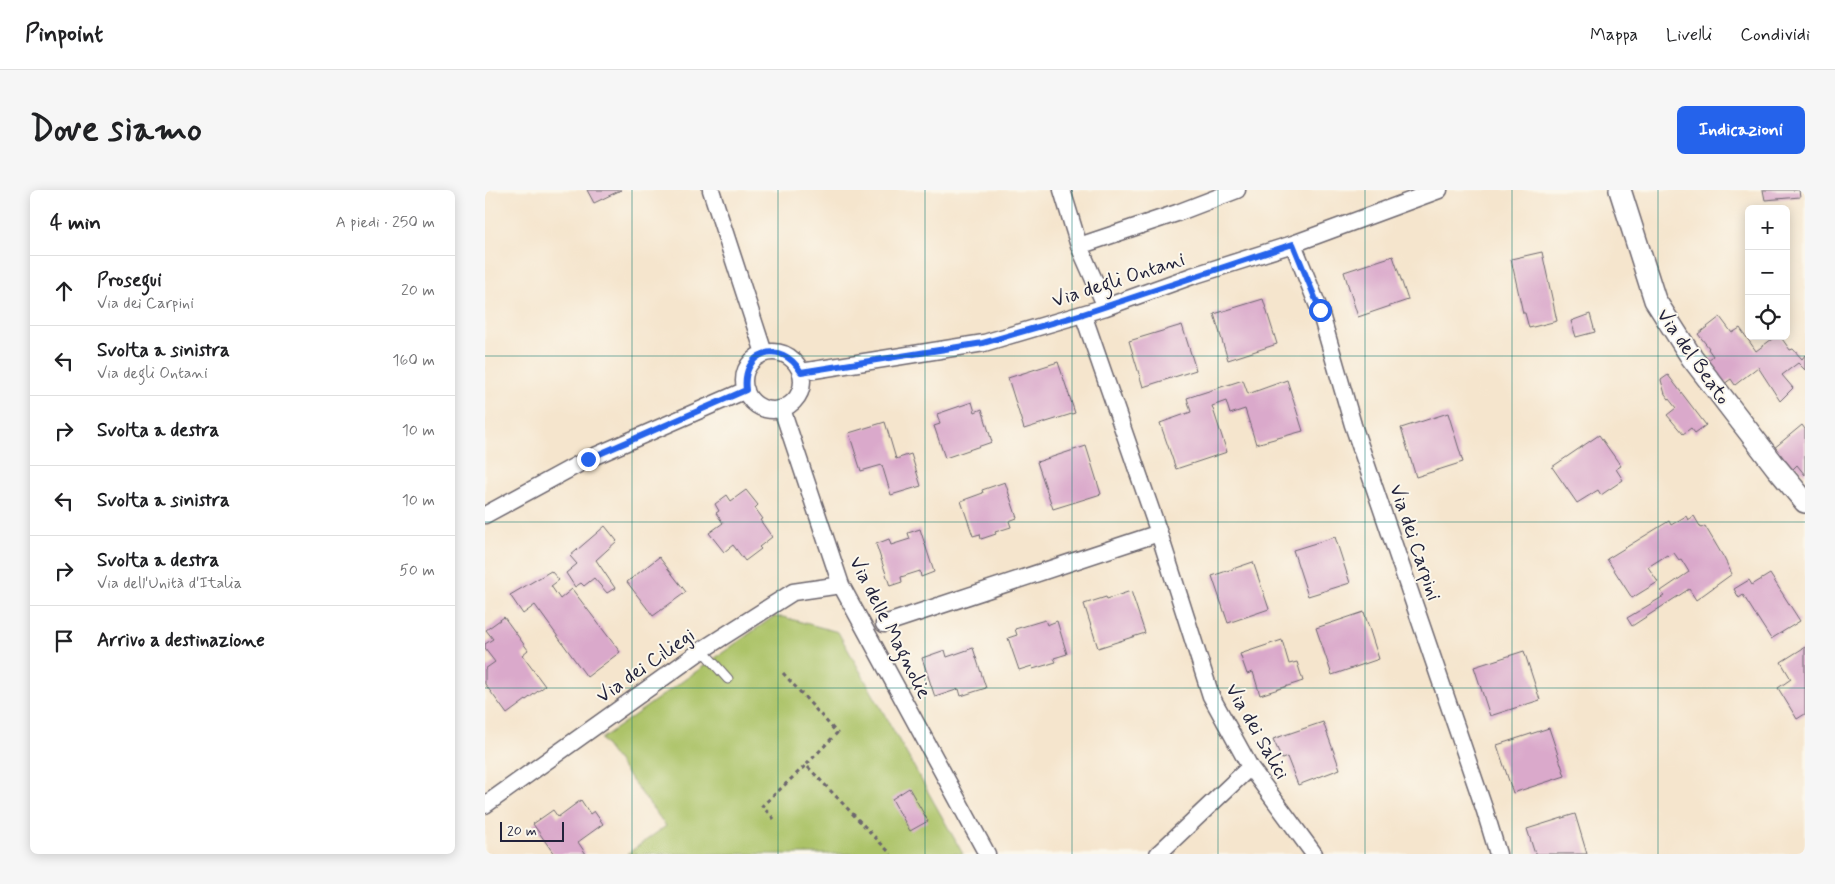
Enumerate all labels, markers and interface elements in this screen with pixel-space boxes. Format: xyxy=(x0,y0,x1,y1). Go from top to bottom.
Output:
text: Pinpoint xyxy=(25,19,103,50)
text: Mappa xyxy=(1590,23,1638,47)
text: Livelli xyxy=(1666,23,1712,47)
text: Condividi xyxy=(1740,23,1810,47)
button: Indicazioni xyxy=(1677,106,1805,154)
text: Dove siamo xyxy=(30,107,202,153)
map controls xyxy=(1745,205,1790,340)
button: + xyxy=(1745,205,1790,250)
text: 4 min xyxy=(50,209,101,237)
text: A piedi · 250 m xyxy=(335,212,435,233)
street label: Via degli Ontani xyxy=(1049,246,1189,317)
button: − xyxy=(1745,250,1790,295)
text: Prosegui xyxy=(97,268,162,293)
icon: ahead xyxy=(50,277,78,305)
text: 20 m xyxy=(401,280,435,301)
text: Via dei Carpini xyxy=(97,293,194,314)
button: locate xyxy=(1745,295,1790,340)
route start xyxy=(1309,299,1332,322)
street label: Via del Beato xyxy=(1650,303,1736,410)
text: Svolta a sinistra xyxy=(97,338,230,363)
icon: left xyxy=(50,347,78,375)
text: 160 m xyxy=(392,350,435,371)
text: Via degli Ontani xyxy=(97,363,208,384)
icon: right xyxy=(50,417,78,445)
text: Svolta a destra xyxy=(97,418,219,443)
text: 10 m xyxy=(402,420,435,441)
route end xyxy=(577,448,600,471)
street label: Via dei Carpini xyxy=(1382,481,1447,604)
icon: left xyxy=(50,487,78,515)
text: Svolta a sinistra xyxy=(97,488,230,513)
text: 10 m xyxy=(402,490,435,511)
text: Svolta a destra xyxy=(97,548,219,573)
street label: Via delle Magnolie xyxy=(840,552,937,705)
icon: right xyxy=(50,557,78,585)
text: 50 m xyxy=(399,560,435,581)
text: Via dell'Unità d'Italia xyxy=(97,573,242,594)
street label: Via dei Ciliegi xyxy=(591,622,701,710)
icon: arrive xyxy=(50,627,78,655)
text: Arrivo a destinazione xyxy=(97,628,265,653)
street label: Via dei Salici xyxy=(1218,679,1295,785)
scale bar xyxy=(500,819,564,842)
text: 20 m xyxy=(507,822,537,840)

